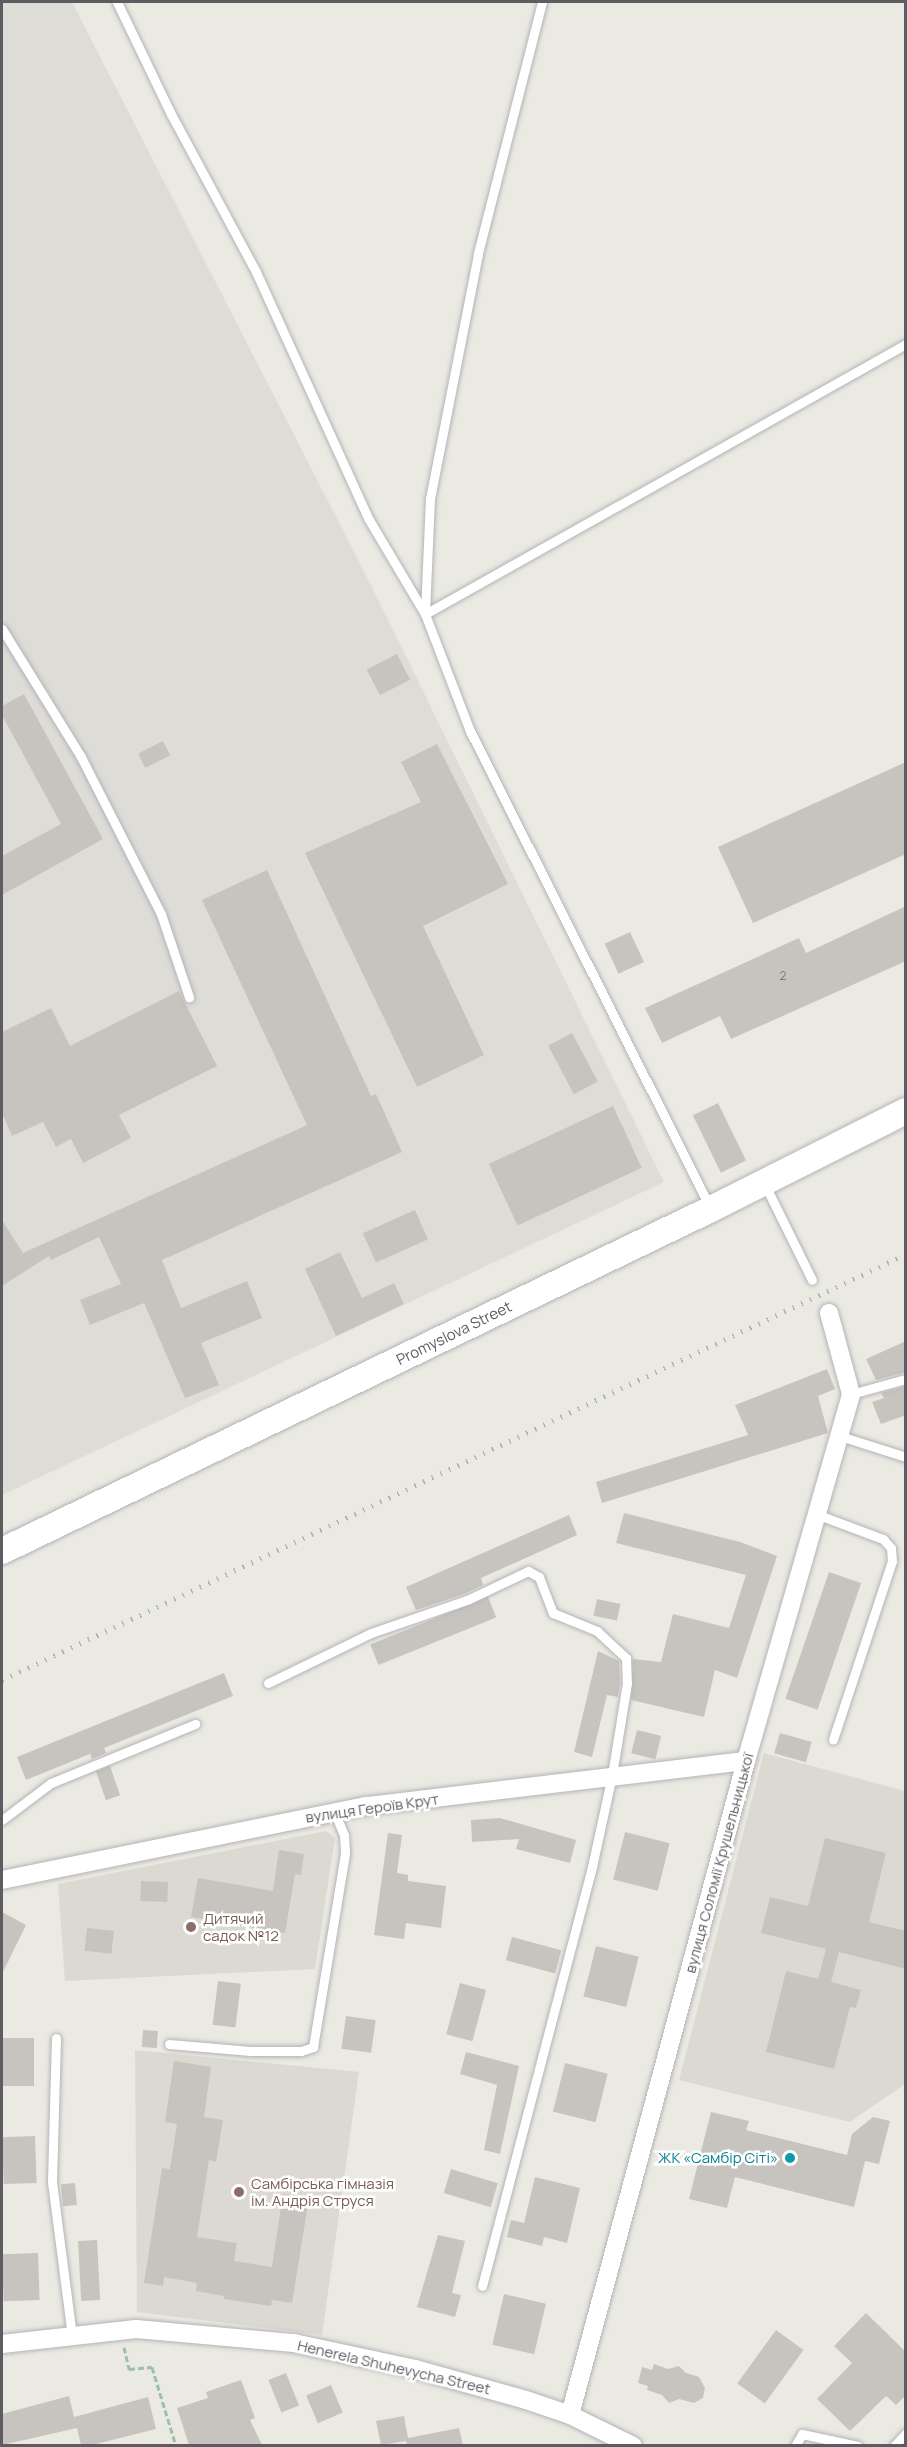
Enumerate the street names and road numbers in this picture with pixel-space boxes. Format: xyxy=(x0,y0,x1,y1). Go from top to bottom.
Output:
street label: Promyslova Street xyxy=(393,1297,515,1369)
street label: вулиця Соломії Крушельницької xyxy=(681,1751,757,1975)
street label: вулиця Героїв Крут xyxy=(304,1790,440,1826)
street label: Henerela Shuhevycha Street xyxy=(296,2336,492,2398)

